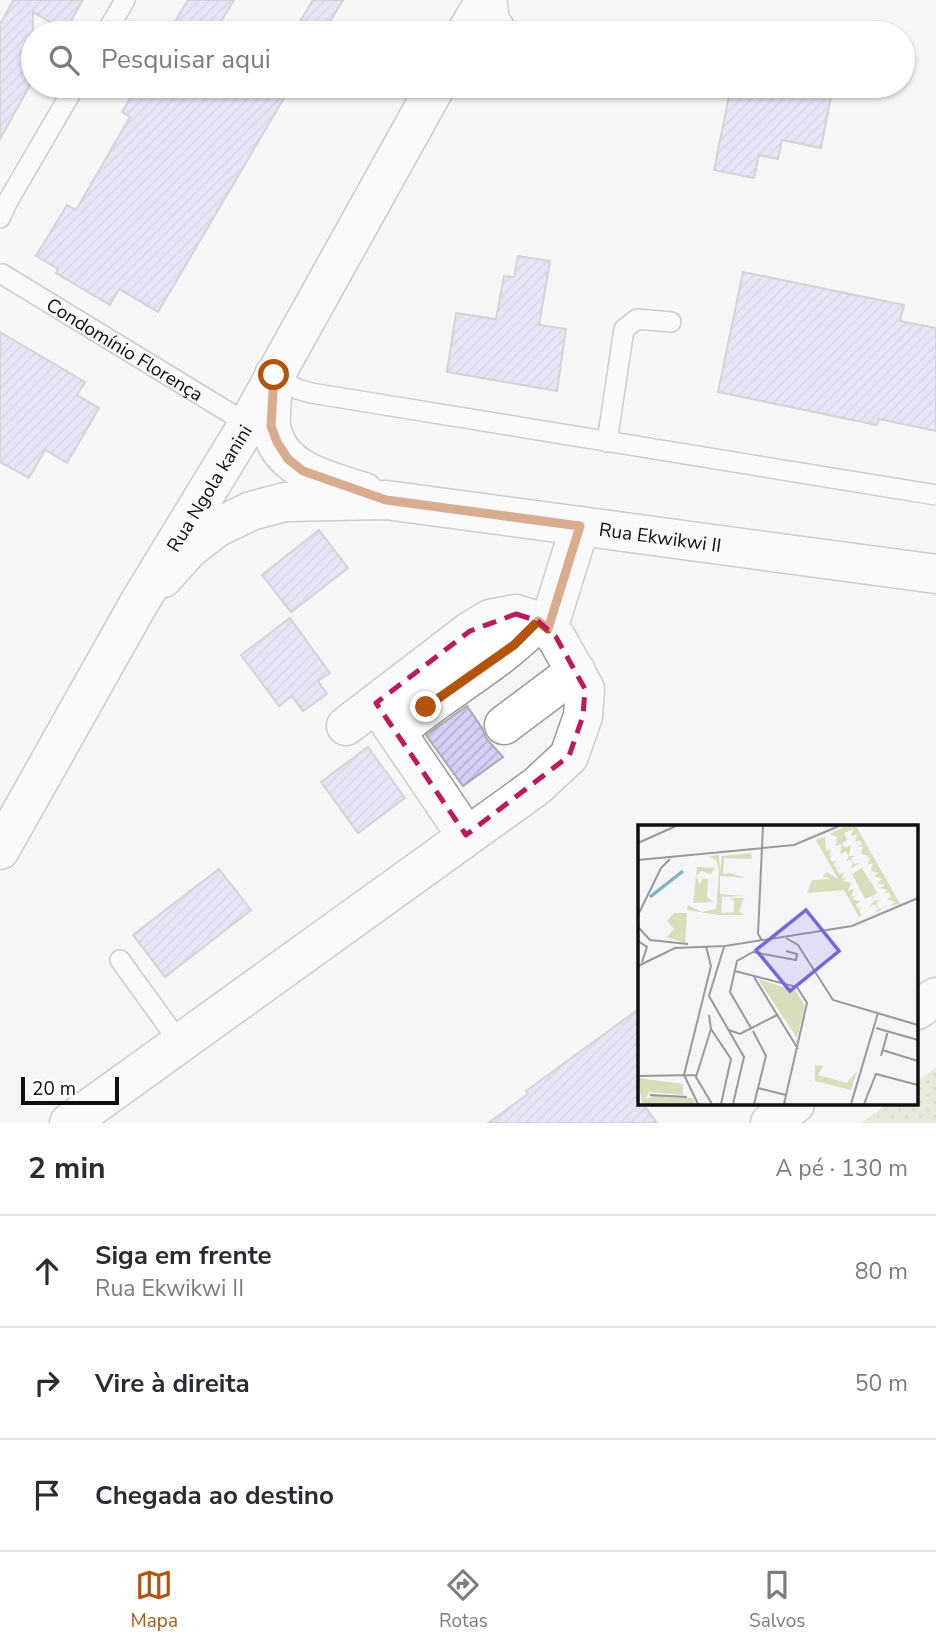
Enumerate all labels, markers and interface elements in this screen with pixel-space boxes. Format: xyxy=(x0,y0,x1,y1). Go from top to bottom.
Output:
search box xyxy=(21,21,915,98)
icon: search xyxy=(45,41,83,79)
text: Pesquisar aqui xyxy=(101,42,271,77)
street label: Condomínio Florença xyxy=(41,292,208,408)
route start xyxy=(258,359,289,390)
street label: Rua Ngola kanini xyxy=(161,420,259,557)
street label: Rua Ekwikwi II xyxy=(597,517,723,559)
route end xyxy=(410,691,441,722)
inset map xyxy=(638,825,918,1106)
scale bar xyxy=(21,1074,119,1106)
text: 20 m xyxy=(32,1076,76,1102)
text: 2 min xyxy=(28,1148,106,1189)
text: A pé · 130 m xyxy=(776,1153,908,1184)
text: Siga em frente xyxy=(95,1238,272,1273)
icon: ahead xyxy=(28,1252,66,1290)
text: 80 m xyxy=(855,1256,908,1287)
text: Rua Ekwikwi II xyxy=(95,1273,244,1304)
icon: right xyxy=(28,1364,66,1402)
text: Vire à direita xyxy=(95,1366,250,1401)
text: 50 m xyxy=(855,1368,908,1399)
icon: arrive xyxy=(28,1476,66,1514)
text: Chegada ao destino xyxy=(95,1478,334,1513)
tab: Mapa xyxy=(131,1566,178,1634)
tab: Rotas xyxy=(439,1566,488,1634)
tab: Salvos xyxy=(749,1566,805,1634)

